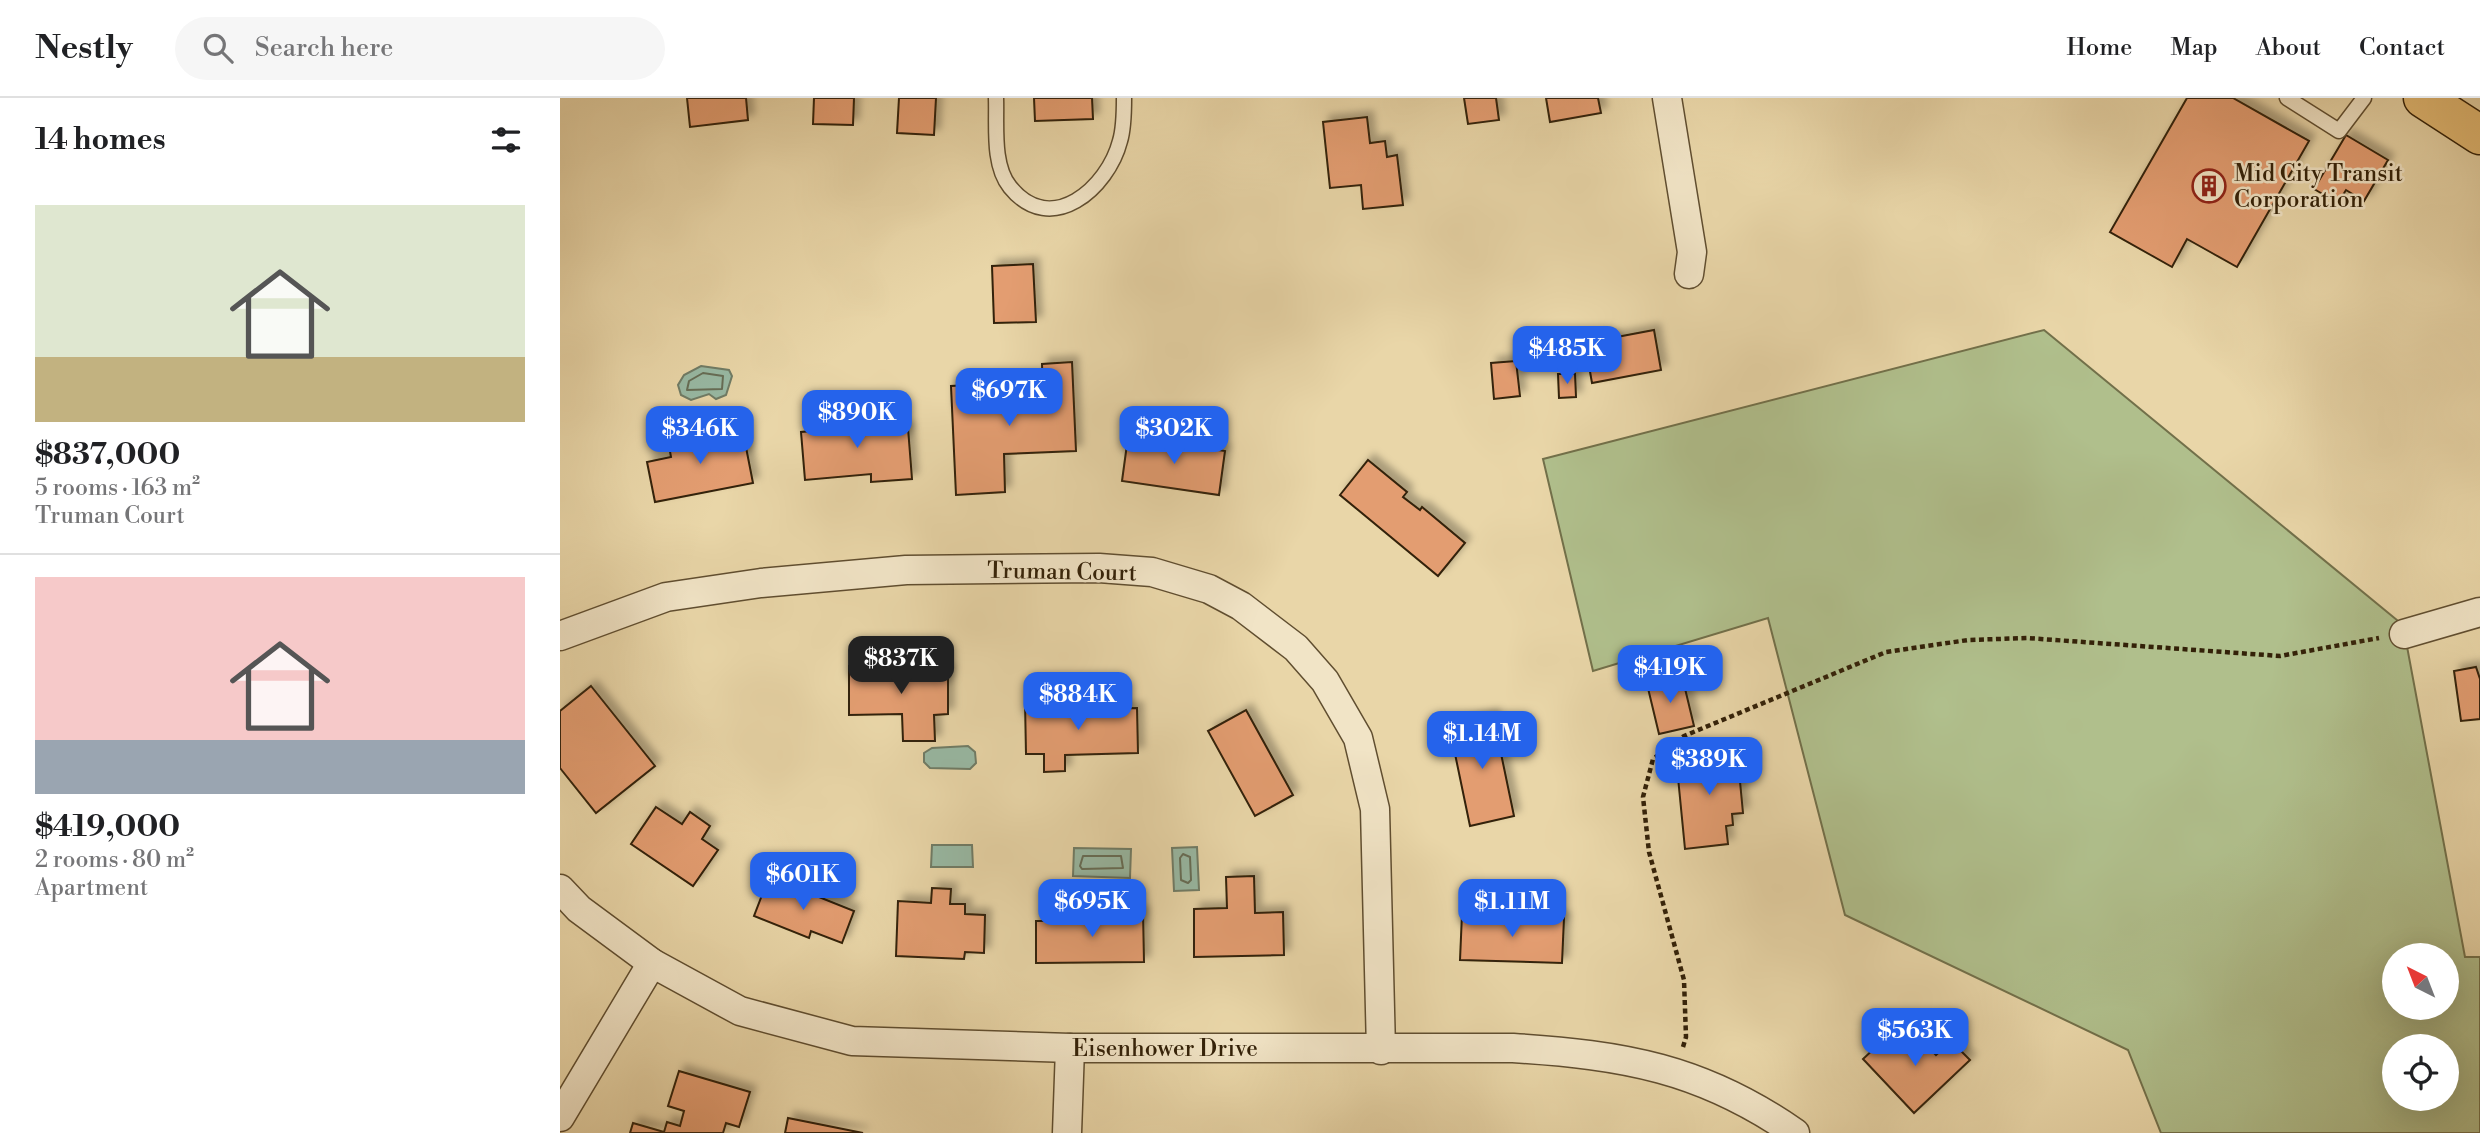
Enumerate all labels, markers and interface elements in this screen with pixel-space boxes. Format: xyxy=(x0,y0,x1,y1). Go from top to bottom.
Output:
search box xyxy=(175,17,665,80)
text: Nestly xyxy=(35,28,133,69)
icon: search xyxy=(199,29,237,67)
text: Search here xyxy=(255,32,393,64)
text: Home xyxy=(2067,33,2132,63)
text: Map xyxy=(2170,33,2218,63)
text: About xyxy=(2256,33,2321,63)
text: Contact xyxy=(2359,33,2445,63)
text: 14 homes xyxy=(35,121,166,159)
icon: filters xyxy=(487,121,525,159)
place label: Mid City Transit Corporation xyxy=(2234,160,2403,214)
building icon: Mid City Transit Corporation xyxy=(2190,167,2228,205)
icon: home xyxy=(217,251,343,377)
pin: $485K xyxy=(1518,327,1616,386)
text: $485K xyxy=(1529,335,1605,363)
pin: $697K xyxy=(960,368,1058,428)
text: $697K xyxy=(972,377,1046,405)
pin: $890K xyxy=(808,390,906,450)
text: $890K xyxy=(818,399,896,427)
pin: $346K xyxy=(651,406,749,466)
pin: $302K xyxy=(1125,406,1223,466)
text: $346K xyxy=(662,415,738,443)
text: $302K xyxy=(1136,415,1212,443)
text: $837,000 xyxy=(35,436,180,474)
text: 5 rooms · 163 m² xyxy=(35,474,200,502)
text: Truman Court xyxy=(35,502,185,530)
street label: Truman Court xyxy=(987,557,1137,587)
icon: home xyxy=(217,623,343,749)
pin: $837K xyxy=(852,636,950,696)
text: $837K xyxy=(864,645,938,673)
pin: $419K xyxy=(1621,646,1719,705)
text: $419K xyxy=(1634,654,1706,682)
pin: $884K xyxy=(1029,672,1127,732)
text: $884K xyxy=(1039,681,1117,709)
pin: $1.14M xyxy=(1425,712,1539,771)
text: $1.14M xyxy=(1443,720,1521,748)
pin: $389K xyxy=(1660,738,1758,797)
text: $389K xyxy=(1671,746,1747,774)
text: $419,000 xyxy=(35,808,180,846)
text: 2 rooms · 80 m² xyxy=(35,846,194,874)
pin: $601K xyxy=(754,852,852,912)
text: $601K xyxy=(766,861,840,889)
text: Apartment xyxy=(35,874,148,902)
pin: $695K xyxy=(1043,880,1141,939)
pin: $1.11M xyxy=(1455,880,1569,939)
text: $695K xyxy=(1054,888,1130,916)
text: $1.11M xyxy=(1474,888,1550,916)
north arrow xyxy=(2382,943,2459,1020)
map controls xyxy=(2382,943,2459,1111)
pin: $563K xyxy=(1866,1009,1964,1068)
text: $563K xyxy=(1878,1017,1952,1045)
button: locate xyxy=(2382,1034,2459,1111)
street label: Eisenhower Drive xyxy=(1072,1035,1258,1063)

